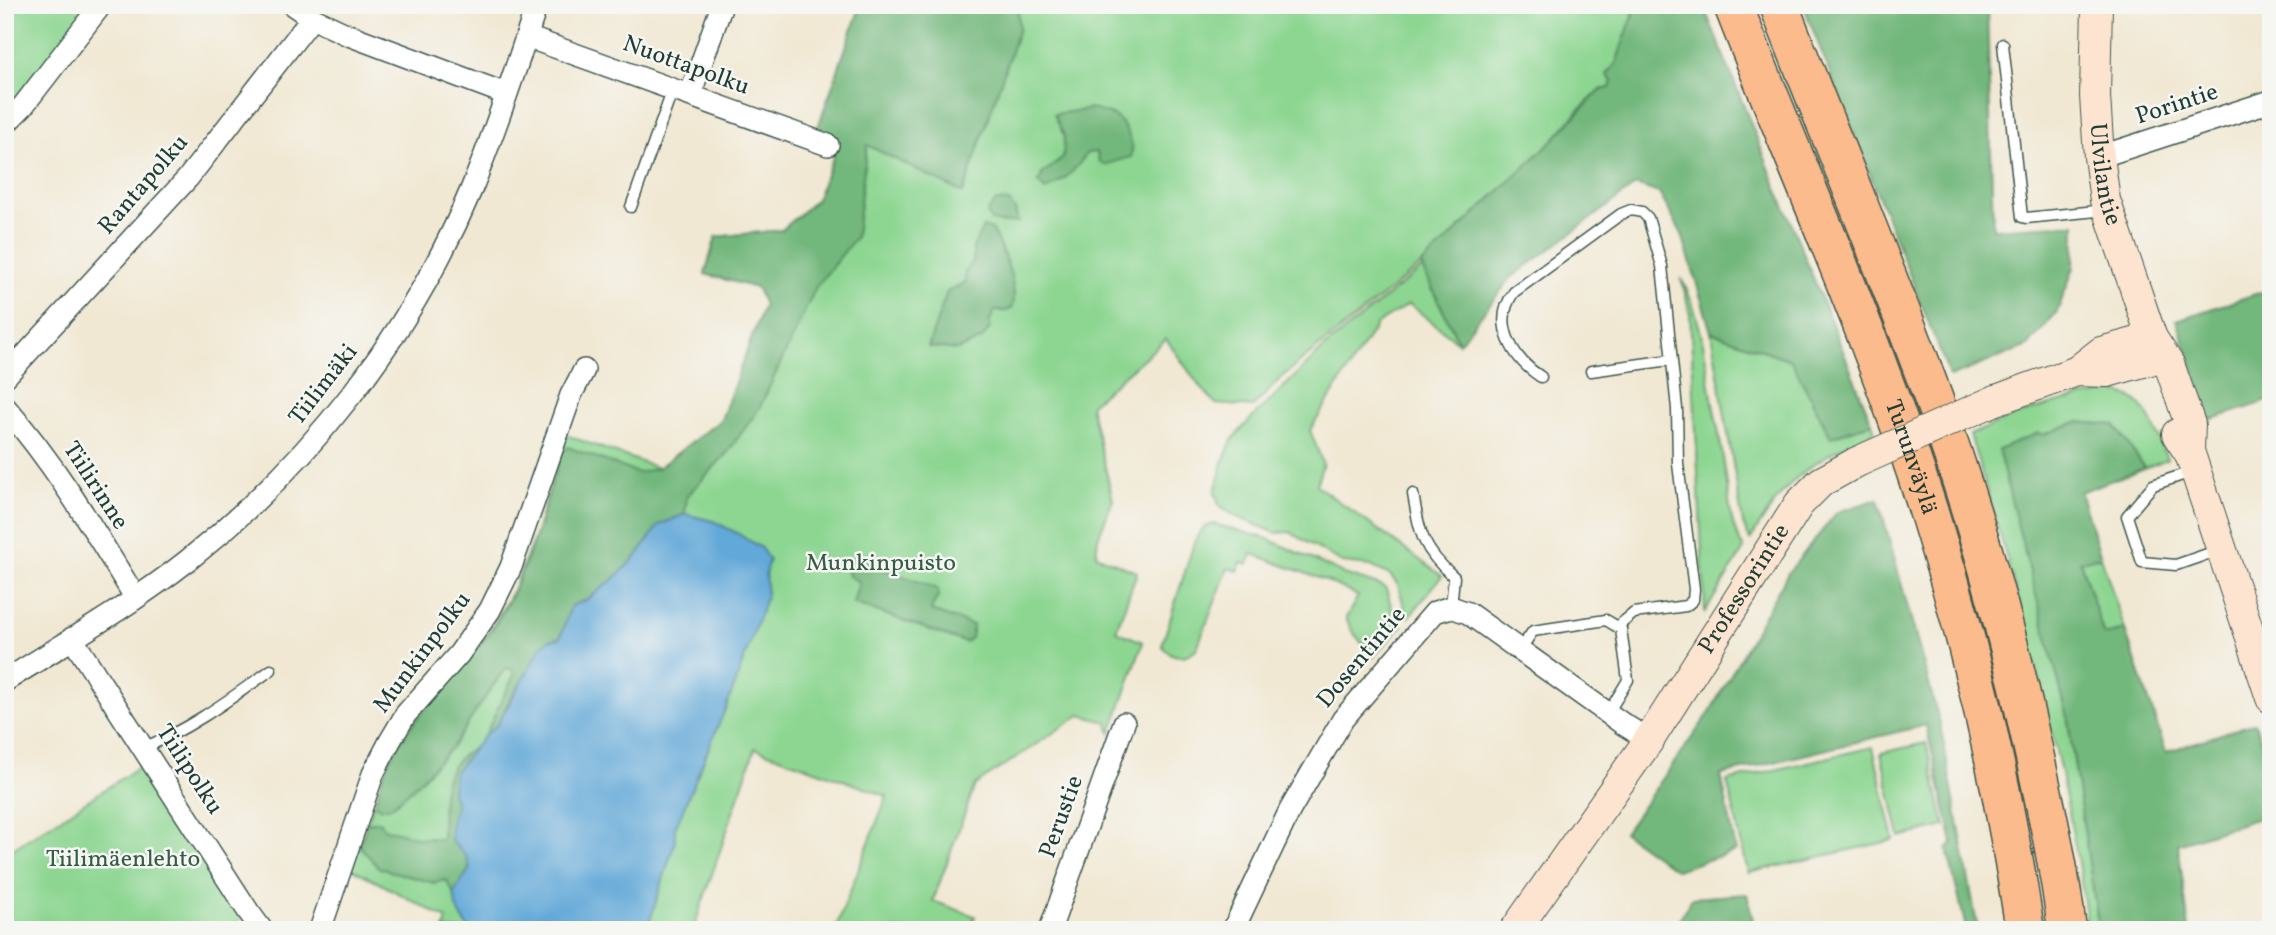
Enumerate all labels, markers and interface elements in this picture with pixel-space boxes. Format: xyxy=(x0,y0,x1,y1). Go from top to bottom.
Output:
street label: Nuottapolku xyxy=(618,27,754,105)
street label: Porintie xyxy=(2131,76,2223,134)
street label: Ulvilantie xyxy=(2080,122,2130,230)
street label: Rantapolku xyxy=(91,127,197,243)
street label: Tiilimäki xyxy=(281,337,367,433)
street label: Turunväylä xyxy=(1875,395,1946,519)
street label: Tiilirinne xyxy=(54,435,136,537)
street label: Professorintie xyxy=(1691,518,1799,661)
park label: Munkinpuisto xyxy=(806,547,956,581)
street label: Munkinpolku xyxy=(366,585,480,721)
street label: Dosentintie xyxy=(1309,600,1415,716)
street label: Tiilipolku xyxy=(147,718,231,822)
street label: Perustie xyxy=(1031,771,1093,863)
park label: Tiilimäenlehto xyxy=(46,843,200,877)

